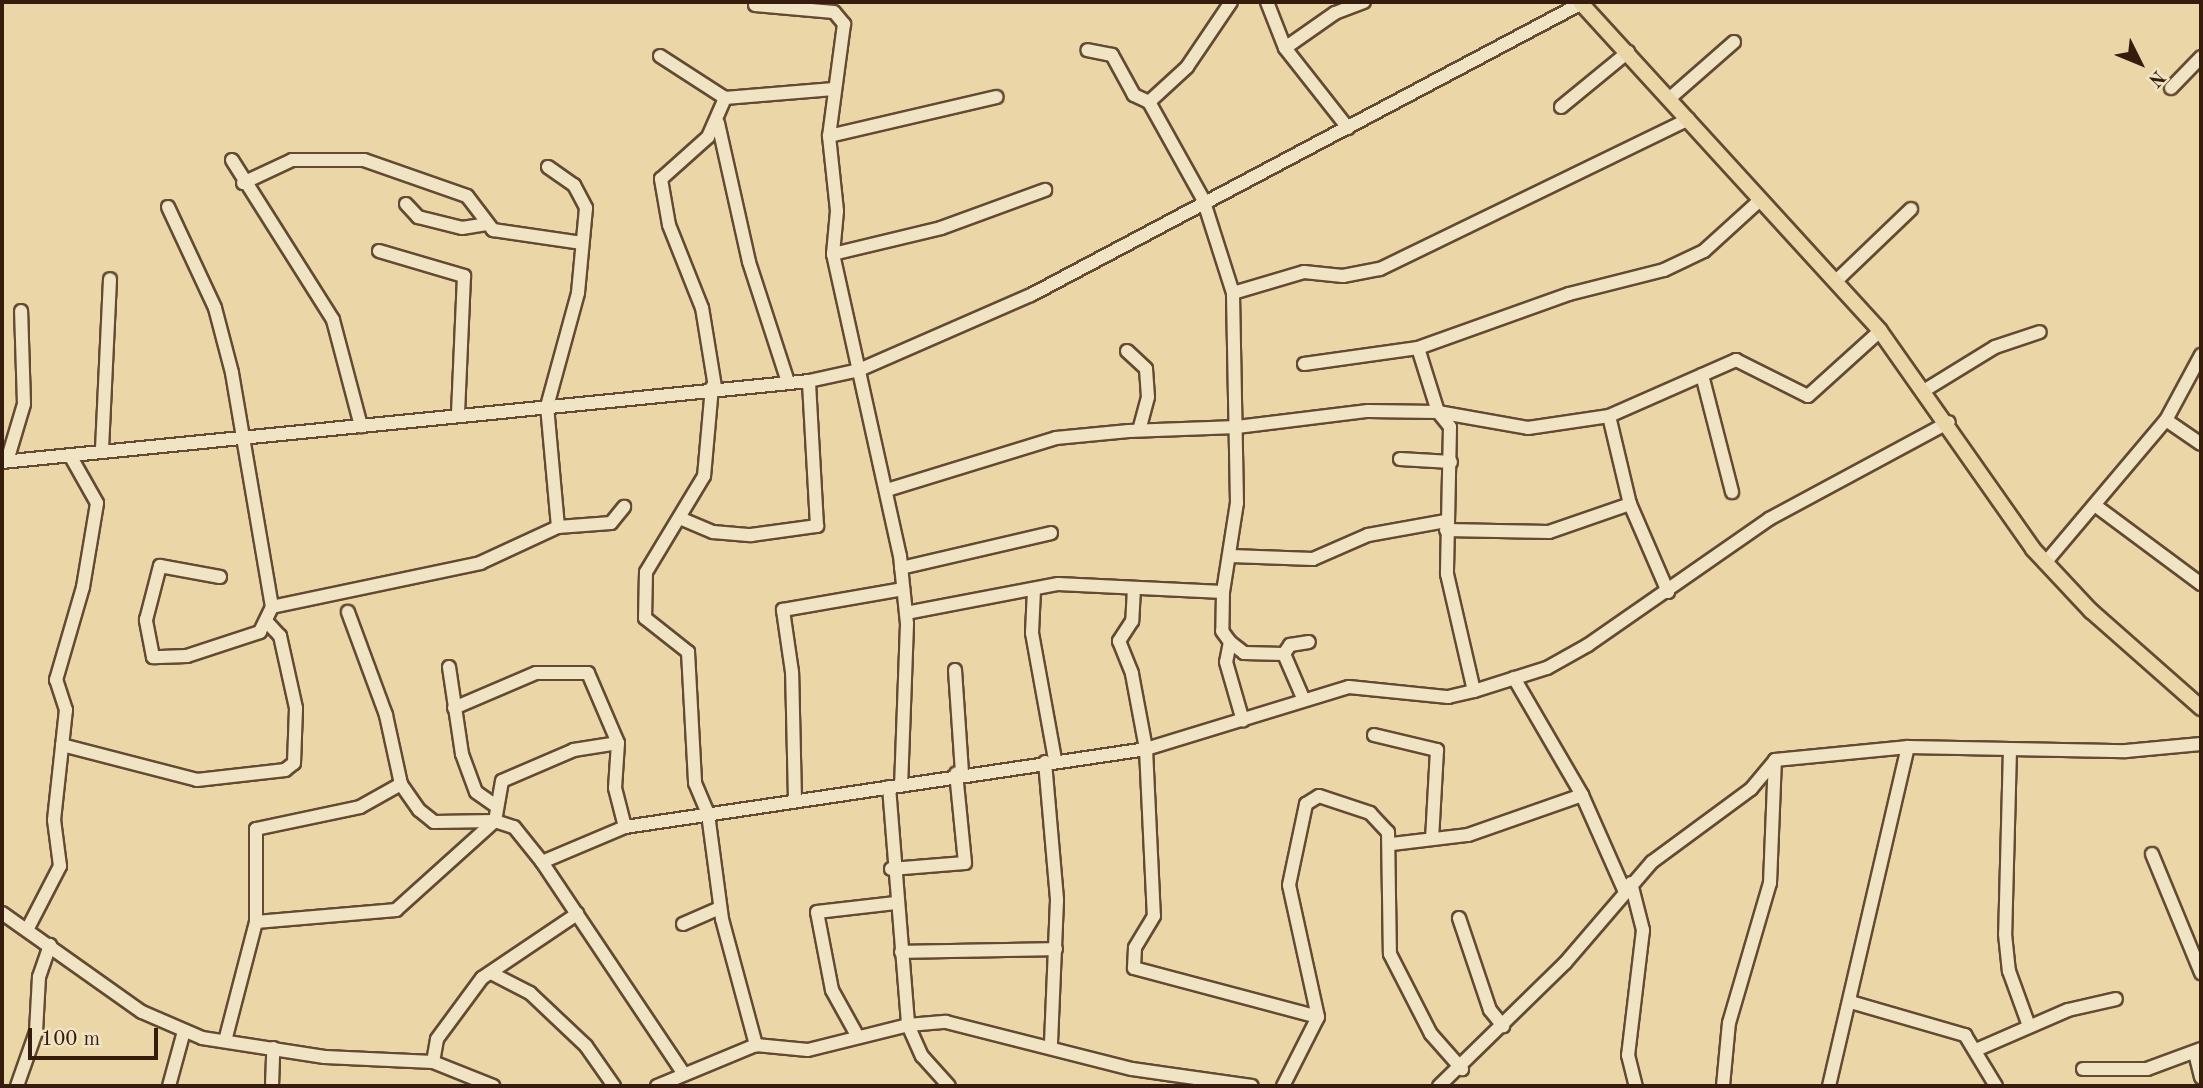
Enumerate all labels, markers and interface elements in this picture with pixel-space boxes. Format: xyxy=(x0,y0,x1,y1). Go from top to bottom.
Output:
north arrow xyxy=(2105,28,2175,98)
text: N xyxy=(2144,66,2168,89)
scale bar xyxy=(32,1014,161,1058)
text: 100 m xyxy=(41,1029,100,1050)

